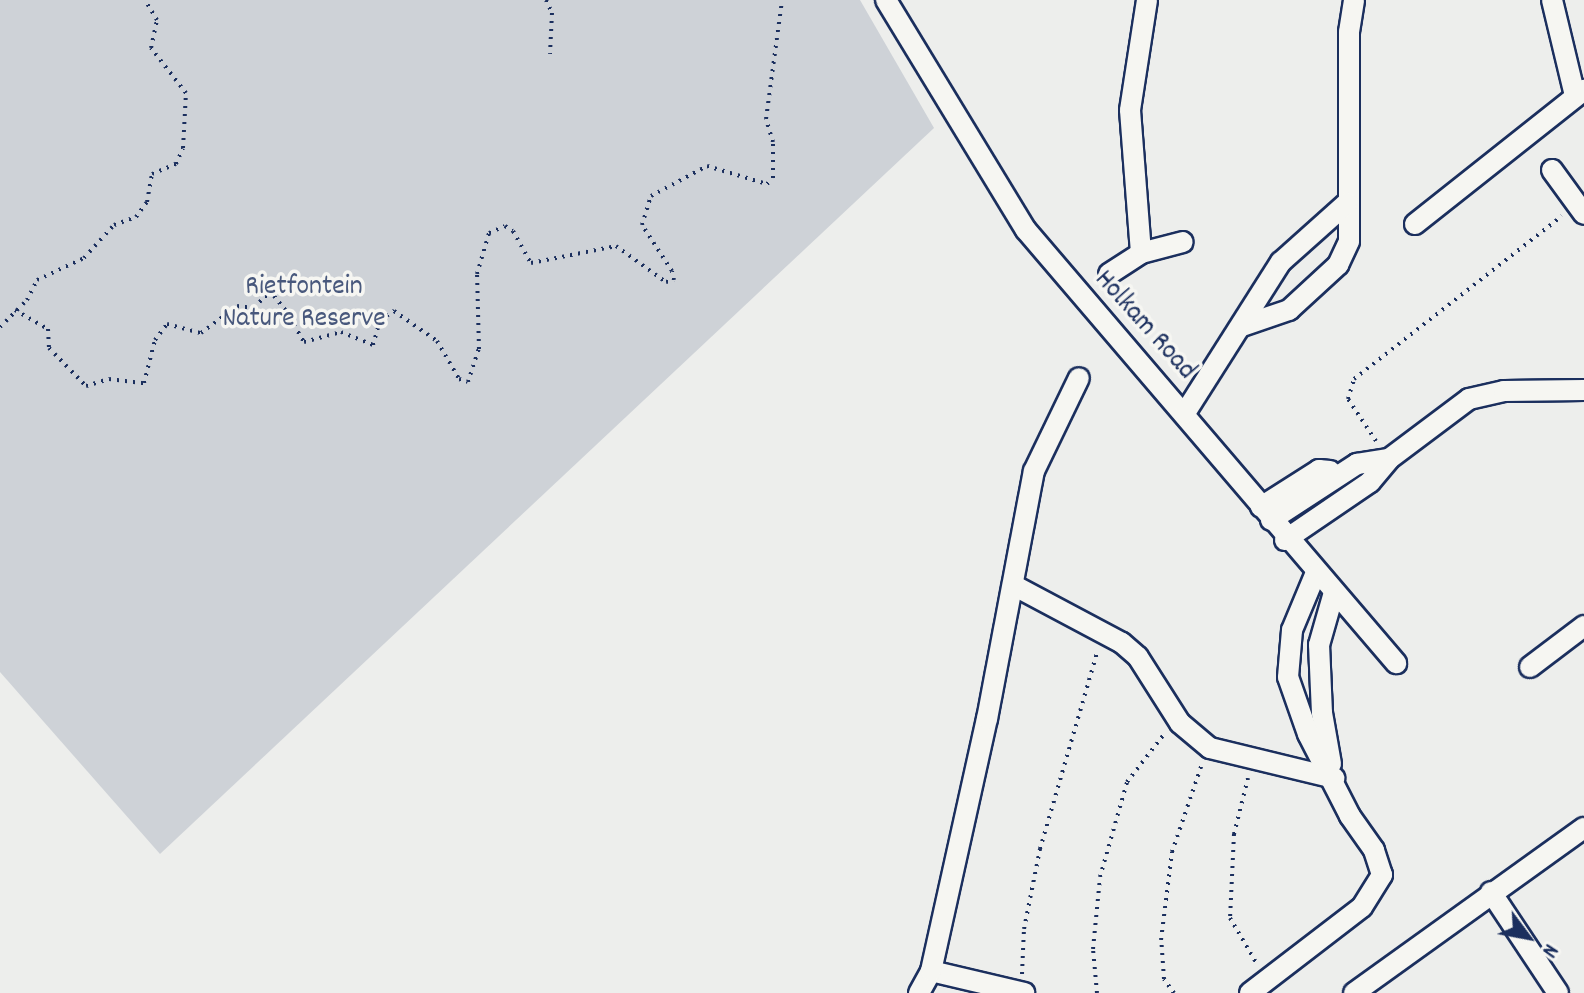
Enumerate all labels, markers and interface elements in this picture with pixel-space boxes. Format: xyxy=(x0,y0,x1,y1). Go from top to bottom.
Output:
street label: Holkam Road xyxy=(1086,264,1202,388)
park label: Rietfontein Nature Reserve xyxy=(223,271,385,337)
north arrow xyxy=(1488,897,1568,977)
text: N xyxy=(1533,937,1565,963)

